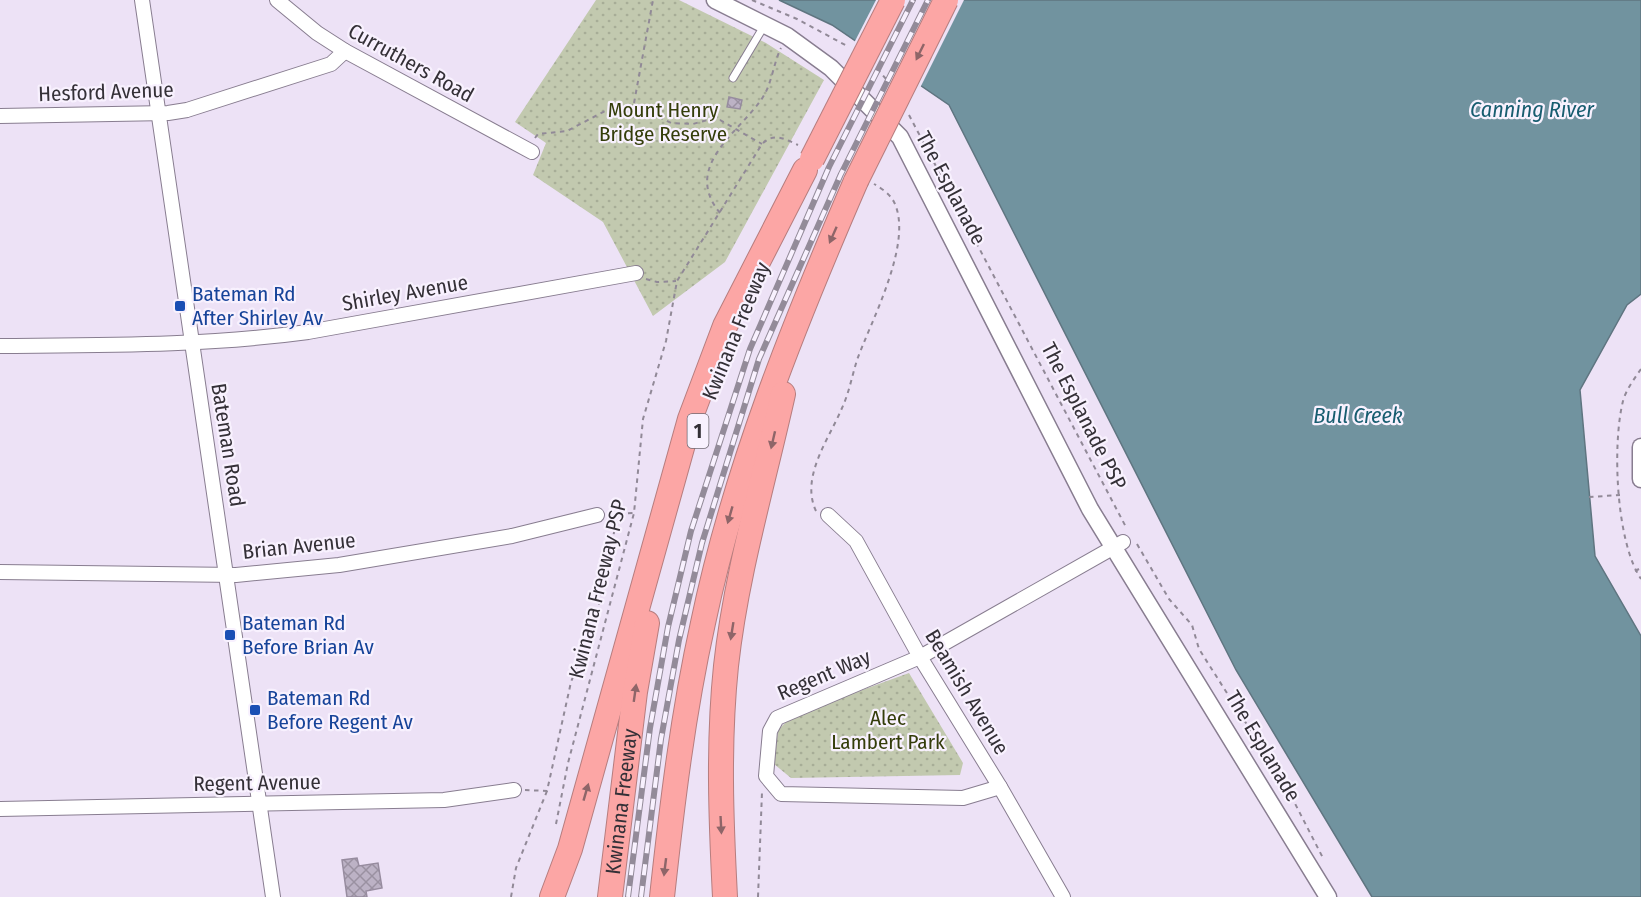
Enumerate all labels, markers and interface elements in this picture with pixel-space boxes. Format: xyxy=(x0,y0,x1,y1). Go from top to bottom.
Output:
street label: Curruthers Road xyxy=(344,18,478,108)
one-way arrow xyxy=(915,44,924,61)
street label: Hesford Avenue xyxy=(38,77,174,107)
water label: Canning River xyxy=(1470,96,1595,123)
park label: Mount Henry Bridge Reserve xyxy=(599,97,727,147)
street label: The Esplanade xyxy=(910,127,992,249)
one-way arrow xyxy=(828,226,838,244)
street label: Kwinana Freeway xyxy=(697,258,776,404)
street label: Shirley Avenue xyxy=(340,269,470,317)
place label: Bateman Rd After Shirley Av xyxy=(192,281,324,331)
marker: Bateman Rd After Shirley Av xyxy=(173,299,187,313)
street label: The Esplanade PSP xyxy=(1036,338,1132,494)
street label: Bateman Road xyxy=(205,381,251,509)
water label: Bull Creek xyxy=(1313,402,1403,429)
road number: 1 xyxy=(688,414,708,448)
one-way arrow xyxy=(767,431,777,449)
street label: Kwinana Freeway PSP xyxy=(563,497,633,681)
one-way arrow xyxy=(725,506,734,524)
street label: Brian Avenue xyxy=(241,527,357,565)
place label: Bateman Rd Before Brian Av xyxy=(242,610,375,660)
one-way arrow xyxy=(727,621,736,640)
street label: Beamish Avenue xyxy=(919,625,1015,759)
marker: Bateman Rd Before Brian Av xyxy=(223,628,237,642)
street label: Regent Way xyxy=(773,644,875,706)
one-way arrow xyxy=(631,683,640,702)
place label: Bateman Rd Before Regent Av xyxy=(267,685,413,735)
street label: The Esplanade xyxy=(1220,686,1306,806)
marker: Bateman Rd Before Regent Av xyxy=(248,703,262,717)
park label: Alec Lambert Park xyxy=(831,705,945,755)
street label: Kwinana Freeway xyxy=(600,727,643,876)
street label: Regent Avenue xyxy=(193,769,321,797)
one-way arrow xyxy=(581,783,591,801)
one-way arrow xyxy=(717,816,726,835)
one-way arrow xyxy=(660,858,670,877)

